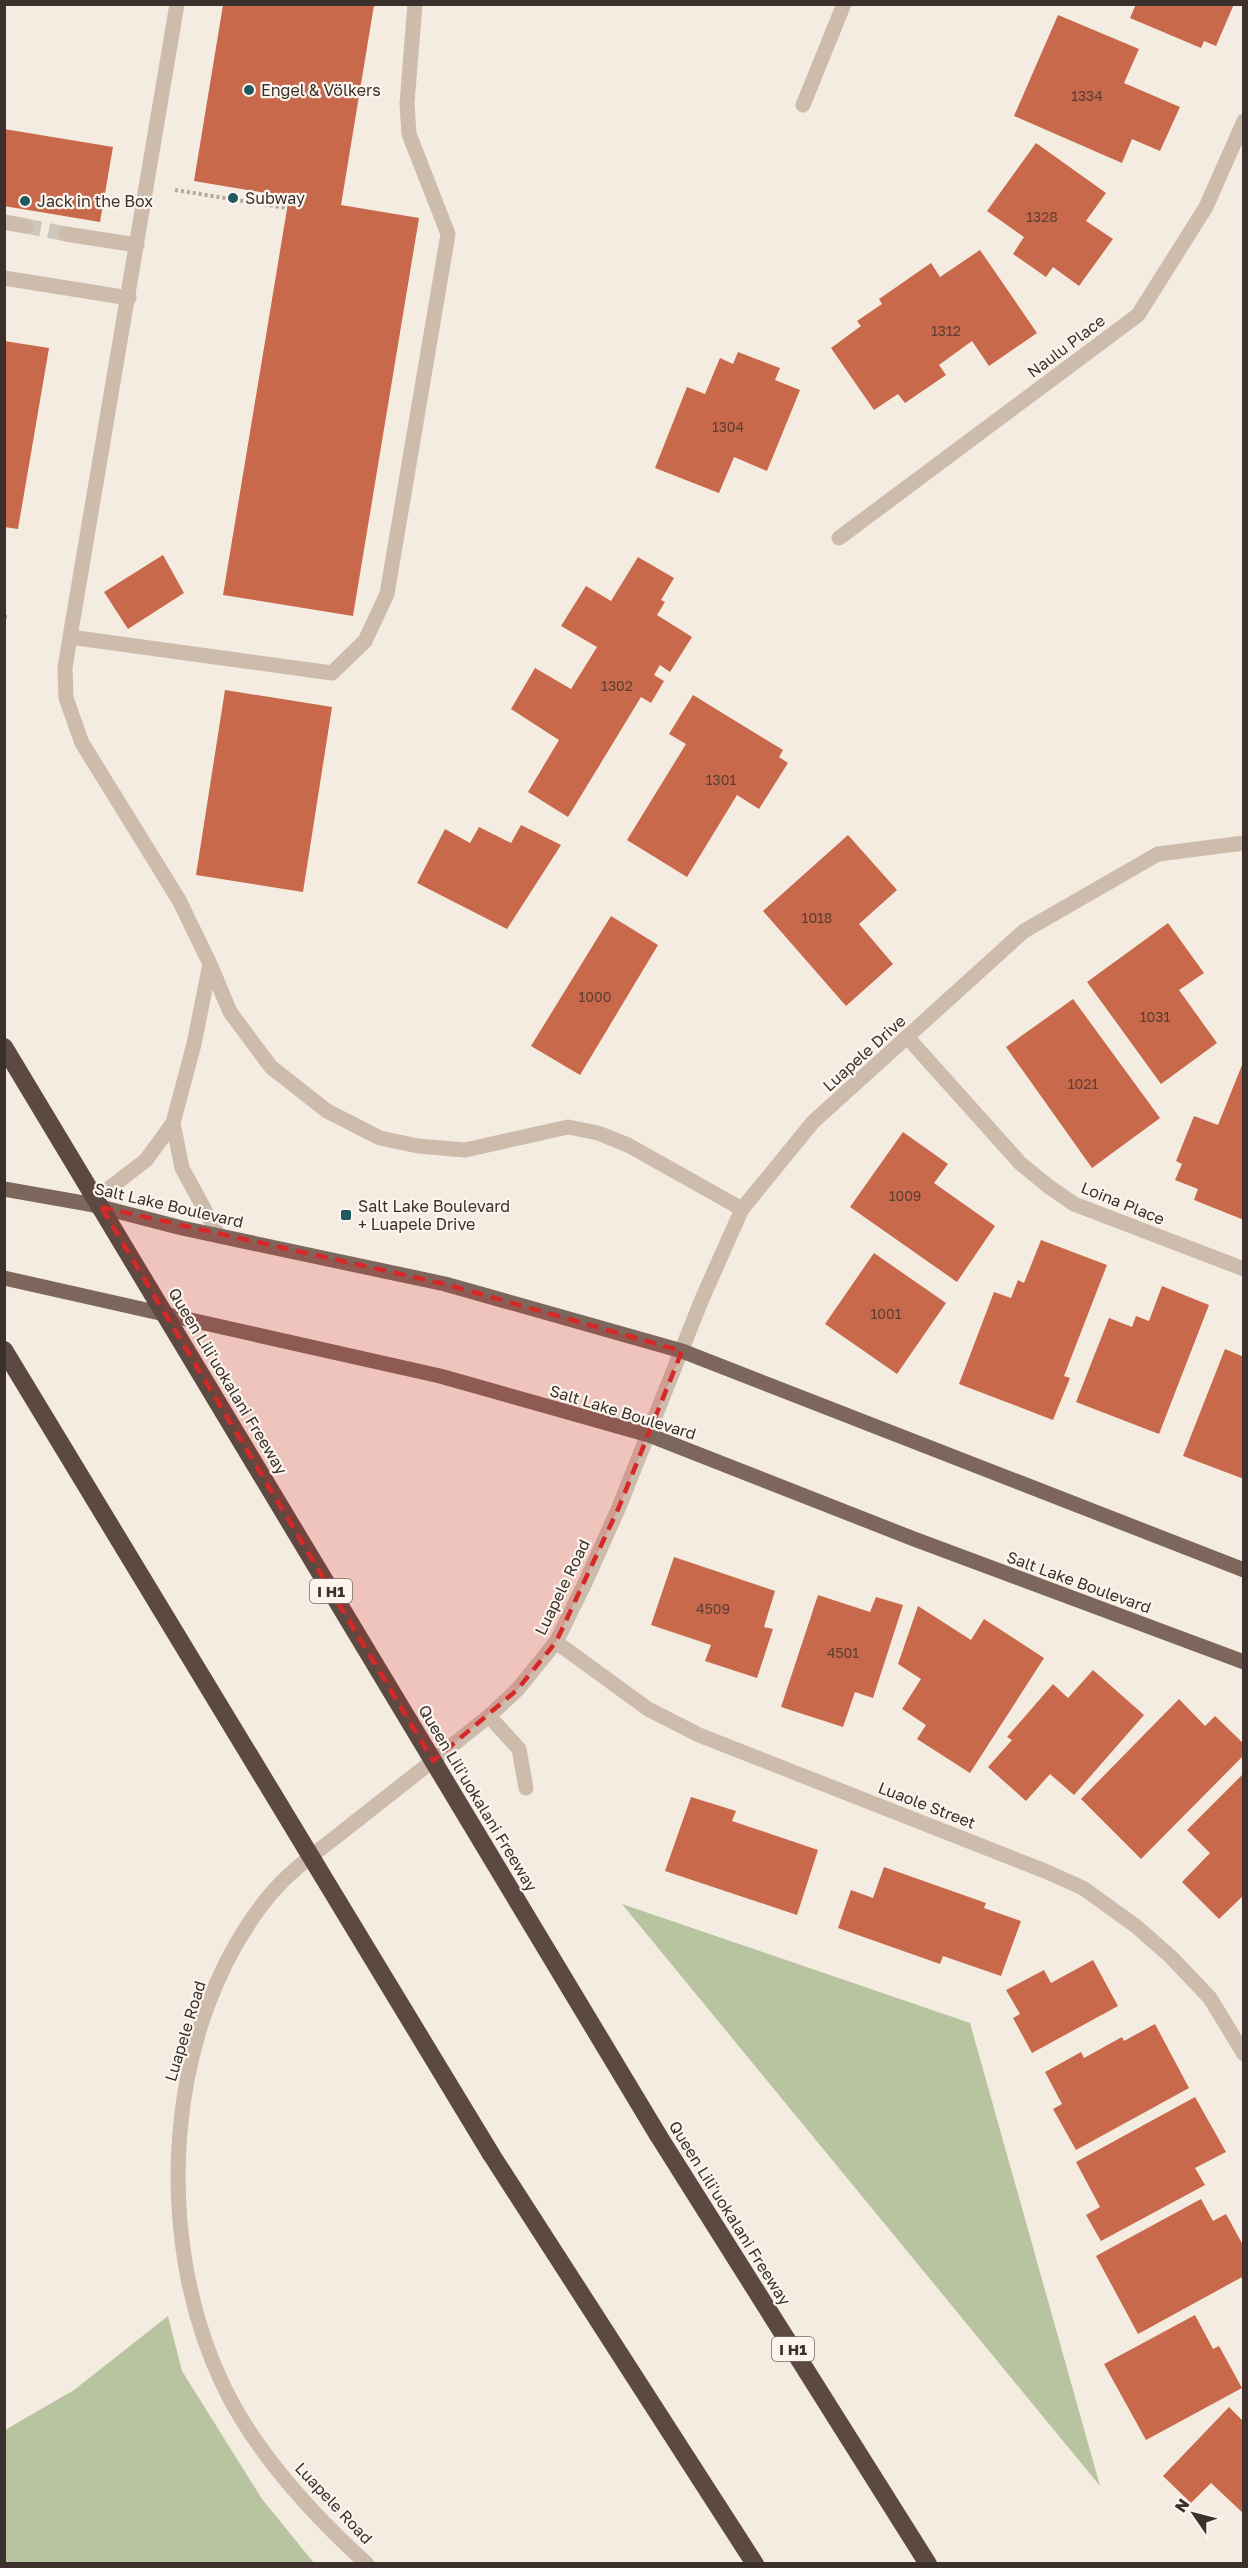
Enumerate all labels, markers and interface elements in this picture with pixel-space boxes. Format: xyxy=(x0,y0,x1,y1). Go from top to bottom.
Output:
place label: Engel & Völkers xyxy=(261,80,381,100)
marker: Engel & Völkers xyxy=(242,83,256,97)
house number: 1334 xyxy=(1071,87,1103,104)
place label: Subway xyxy=(245,188,305,208)
place label: Jack in the Box xyxy=(37,191,153,211)
marker: Subway xyxy=(226,191,240,205)
marker: Jack in the Box xyxy=(18,194,32,208)
house number: 1328 xyxy=(1026,208,1058,225)
street label: Naulu Place xyxy=(1023,310,1109,382)
house number: 1312 xyxy=(931,322,961,339)
house number: 1304 xyxy=(712,418,744,435)
house number: 1302 xyxy=(601,677,633,694)
house number: 1301 xyxy=(706,771,736,788)
house number: 1018 xyxy=(802,909,832,926)
house number: 1000 xyxy=(579,988,611,1005)
house number: 1031 xyxy=(1140,1008,1170,1025)
street label: Luapele Drive xyxy=(818,1011,910,1095)
house number: 1021 xyxy=(1068,1075,1098,1092)
street label: Loina Place xyxy=(1078,1177,1168,1229)
street label: Salt Lake Boulevard xyxy=(93,1178,245,1232)
house number: 1009 xyxy=(889,1187,921,1204)
place label: Salt Lake Boulevard + Luapele Drive xyxy=(358,1196,510,1234)
marker: Salt Lake Boulevard + Luapele Drive xyxy=(339,1208,353,1222)
street label: Queen Liliʻuokalani Freeway xyxy=(164,1284,292,1478)
house number: 1001 xyxy=(871,1305,902,1322)
street label: Salt Lake Boulevard xyxy=(547,1380,699,1444)
street label: Luapele Road xyxy=(530,1536,594,1638)
street label: Salt Lake Boulevard xyxy=(1004,1547,1154,1617)
road number: I H1 xyxy=(310,1579,352,1603)
house number: 4509 xyxy=(696,1600,730,1617)
house number: 4501 xyxy=(827,1644,859,1661)
street label: Queen Liliʻuokalani Freeway xyxy=(414,1701,542,1895)
street label: Luaole Street xyxy=(875,1777,979,1833)
street label: Luapele Road xyxy=(160,1978,210,2084)
street label: Queen Liliʻuokalani Freeway xyxy=(665,2117,795,2309)
road number: I H1 xyxy=(772,2337,814,2361)
street label: Luapele Road xyxy=(291,2458,377,2548)
north arrow xyxy=(1164,2484,1224,2544)
text: N xyxy=(1170,2495,1193,2516)

